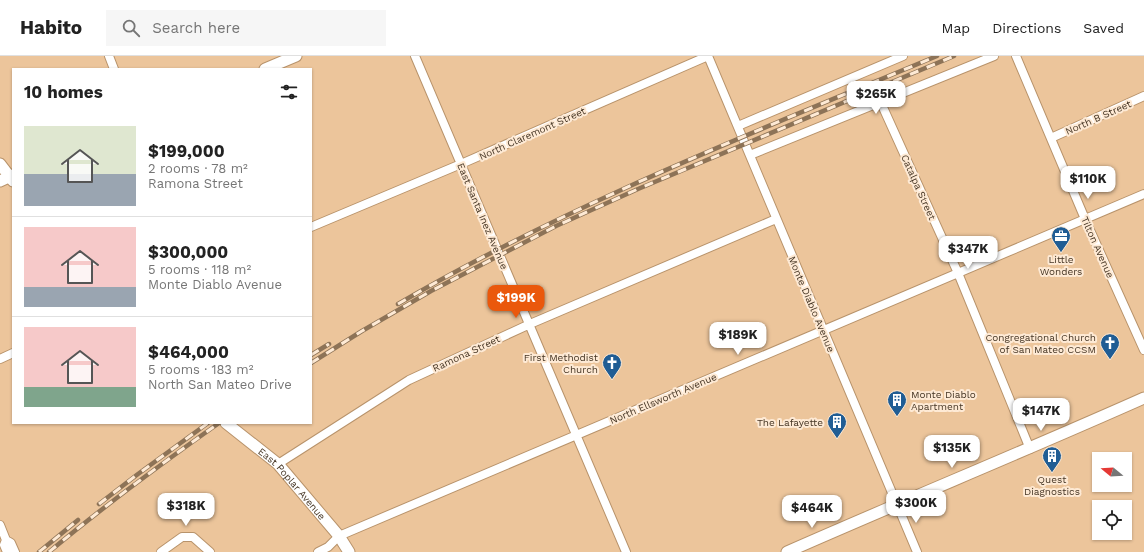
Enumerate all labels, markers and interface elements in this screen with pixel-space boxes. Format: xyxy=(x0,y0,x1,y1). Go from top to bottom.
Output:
search box xyxy=(106,10,386,46)
text: Habito xyxy=(20,16,82,39)
icon: search xyxy=(120,17,142,39)
text: Search here xyxy=(152,19,240,37)
text: Map xyxy=(942,20,970,36)
text: Directions xyxy=(992,20,1061,36)
text: Saved xyxy=(1083,20,1124,36)
icon: filters xyxy=(278,81,300,103)
pin: $265K xyxy=(848,81,904,115)
text: 10 homes xyxy=(24,82,103,102)
text: $265K xyxy=(856,86,896,101)
street label: North B Street xyxy=(1064,98,1134,137)
street label: North Claremont Street xyxy=(477,105,588,162)
text: $199,000 xyxy=(148,141,225,161)
icon: home xyxy=(56,142,104,190)
street label: Catalpa Street xyxy=(899,153,938,222)
text: 2 rooms · 78 m² xyxy=(148,161,248,176)
street label: East Santa Inez Avenue xyxy=(455,161,510,271)
pin: $110K xyxy=(1060,166,1116,200)
text: $110K xyxy=(1070,171,1106,186)
text: Ramona Street xyxy=(148,176,243,191)
street label: Tilton Avenue xyxy=(1079,215,1116,280)
office icon: Little Wonders xyxy=(1050,225,1072,253)
pin: $347K xyxy=(940,236,996,270)
text: $347K xyxy=(948,241,988,256)
text: $300,000 xyxy=(148,242,228,262)
icon: home xyxy=(56,243,104,291)
place label: Little Wonders xyxy=(1040,254,1082,277)
street label: Monte Diablo Avenue xyxy=(786,255,837,354)
text: 5 rooms · 118 m² xyxy=(148,262,251,277)
text: Monte Diablo Avenue xyxy=(148,277,282,292)
pin: $199K xyxy=(488,285,544,319)
text: $199K xyxy=(497,290,535,305)
pin: $189K xyxy=(710,322,766,356)
text: $189K xyxy=(718,327,758,342)
place label: Congregational Church of San Mateo CCSM xyxy=(985,332,1096,355)
church icon: Congregational Church of San Mateo CCSM xyxy=(1099,332,1121,360)
street label: Ramona Street xyxy=(431,333,502,374)
text: $464,000 xyxy=(148,342,229,362)
icon: home xyxy=(56,343,104,391)
place label: First Methodist Church xyxy=(524,352,599,375)
church icon: First Methodist Church xyxy=(601,352,623,380)
text: 5 rooms · 183 m² xyxy=(148,362,253,377)
street label: North Ellsworth Avenue xyxy=(608,371,719,426)
text: North San Mateo Drive xyxy=(148,377,292,392)
building icon: Monte Diablo Apartment xyxy=(886,389,908,417)
place label: Monte Diablo Apartment xyxy=(911,389,976,412)
pin: $147K xyxy=(1013,398,1069,432)
text: $147K xyxy=(1022,403,1060,418)
building icon: The Lafayette xyxy=(826,411,848,439)
place label: The Lafayette xyxy=(757,417,823,428)
pin: $135K xyxy=(924,435,980,469)
text: $135K xyxy=(933,440,971,455)
building icon: Quest Diagnostics xyxy=(1041,445,1063,473)
street label: East Poplar Avenue xyxy=(256,446,328,522)
north arrow xyxy=(1092,452,1132,492)
map controls xyxy=(1092,452,1132,540)
place label: Quest Diagnostics xyxy=(1024,474,1080,497)
pin: $300K xyxy=(888,490,944,524)
pin: $318K xyxy=(158,493,214,527)
pin: $464K xyxy=(784,495,840,529)
text: $300K xyxy=(895,495,937,510)
text: $318K xyxy=(167,498,205,513)
text: $464K xyxy=(791,500,833,515)
button: locate xyxy=(1092,500,1132,540)

